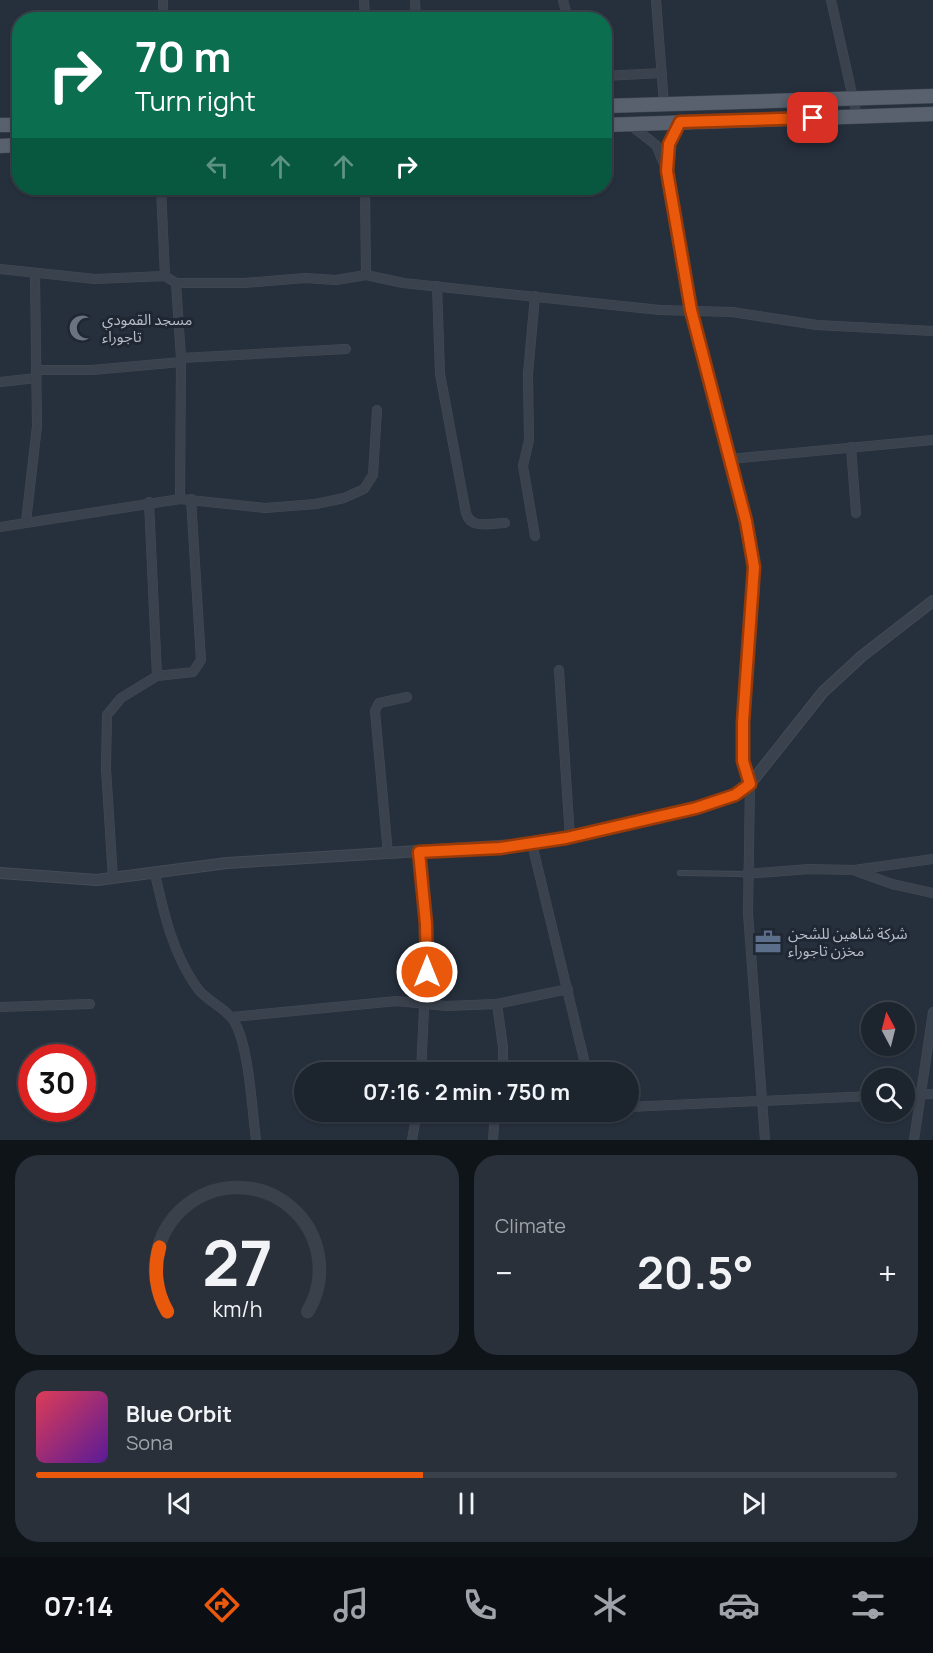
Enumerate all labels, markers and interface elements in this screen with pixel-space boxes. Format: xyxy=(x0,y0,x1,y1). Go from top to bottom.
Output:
text: 70 m xyxy=(135,27,231,85)
icon: right xyxy=(36,36,114,114)
text: Turn right xyxy=(135,82,256,119)
pin xyxy=(787,92,838,143)
icon: arrive xyxy=(796,101,829,134)
icon: left xyxy=(201,150,234,183)
icon: ahead xyxy=(264,150,297,183)
icon: ahead xyxy=(327,150,360,183)
icon: right xyxy=(390,150,423,183)
place label: مسجد القمودي تاجوراء xyxy=(102,309,192,347)
mosque icon: مسجد القمودي تاجوراء xyxy=(67,313,97,343)
place label: شركة شاهين للشحن مخزن تاجوراء xyxy=(788,923,908,961)
office icon: شركة شاهين للشحن مخزن تاجوراء xyxy=(753,927,783,957)
position arrow xyxy=(395,940,459,1004)
north arrow xyxy=(861,1002,915,1056)
map controls xyxy=(861,1002,915,1122)
speed limit sign: 30 xyxy=(18,1044,96,1122)
button: search xyxy=(861,1068,915,1122)
text: 07:16 · 2 min · 750 m xyxy=(363,1077,570,1107)
text: Climate xyxy=(495,1212,566,1239)
text: 27 xyxy=(202,1219,272,1305)
text: 20.5° xyxy=(637,1241,754,1303)
text: − xyxy=(495,1250,513,1295)
text: + xyxy=(878,1250,897,1295)
text: km/h xyxy=(212,1294,262,1323)
text: Blue Orbit xyxy=(126,1399,232,1429)
text: Sona xyxy=(126,1429,173,1456)
icon: previous xyxy=(163,1487,196,1520)
icon: pause xyxy=(450,1487,483,1520)
icon: next xyxy=(737,1487,770,1520)
icon: directions xyxy=(201,1584,243,1626)
icon: music xyxy=(330,1584,372,1626)
icon: phone xyxy=(459,1584,501,1626)
icon: climate xyxy=(589,1584,631,1626)
icon: car xyxy=(718,1584,760,1626)
icon: filters xyxy=(847,1584,889,1626)
text: 07:14 xyxy=(44,1587,113,1624)

